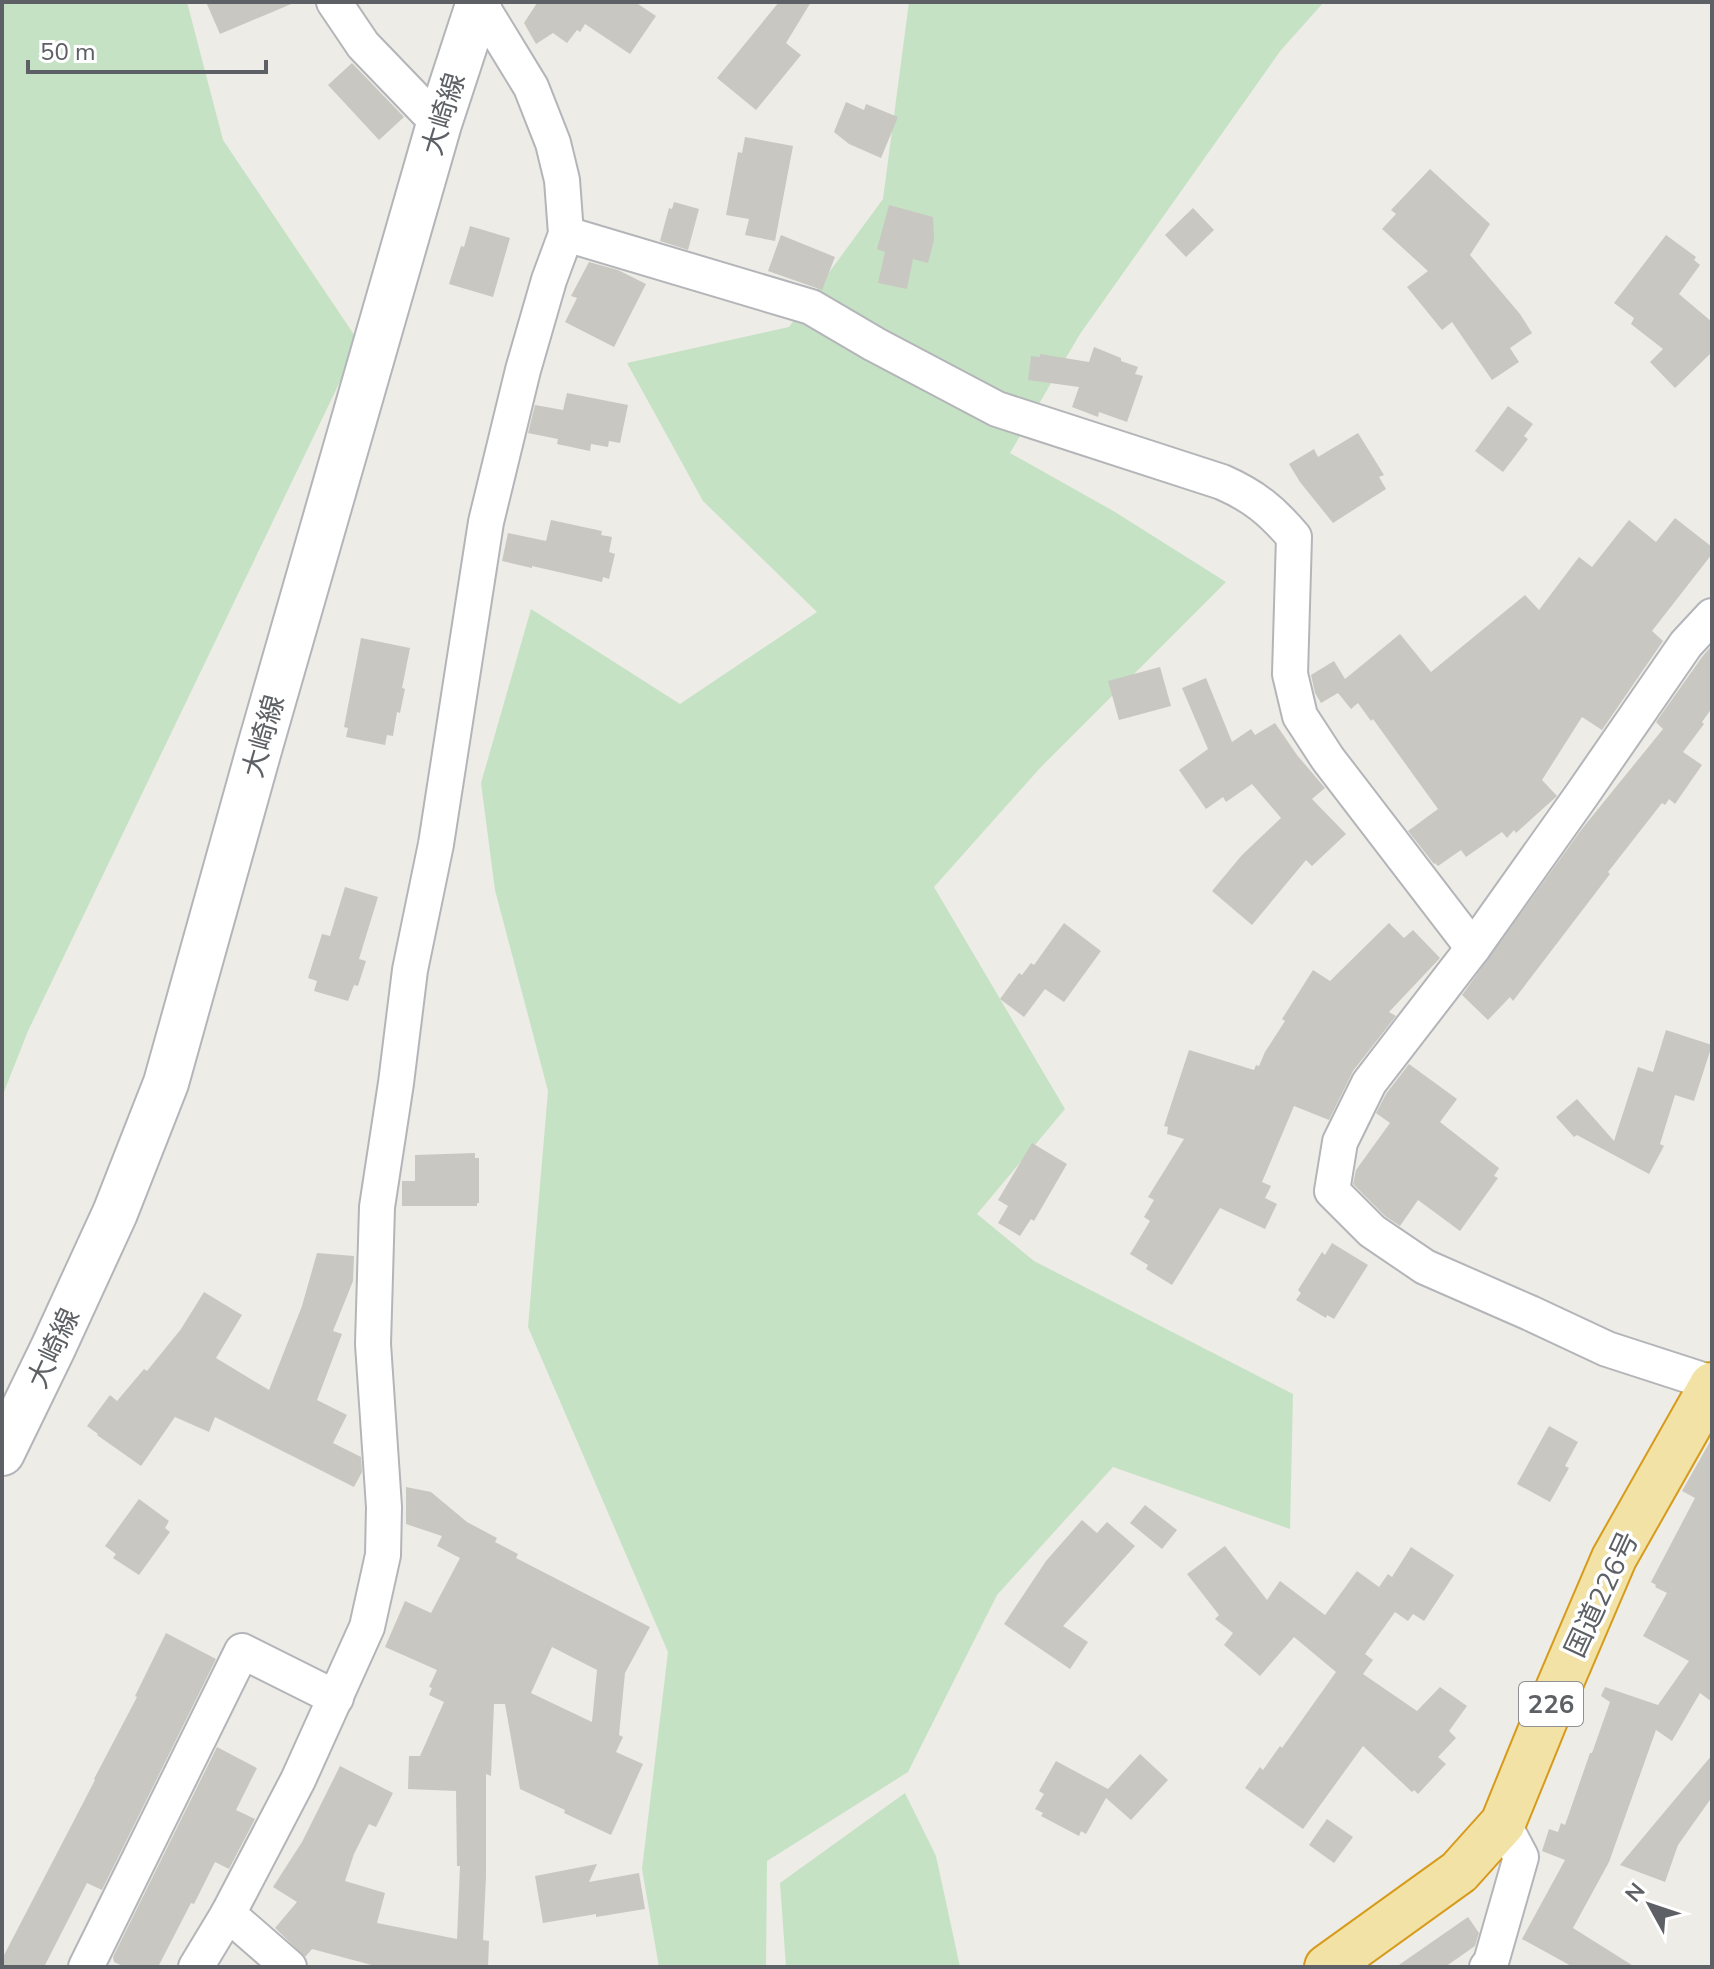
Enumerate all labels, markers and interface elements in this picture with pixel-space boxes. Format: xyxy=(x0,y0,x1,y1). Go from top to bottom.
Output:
scale bar xyxy=(28,24,266,74)
text: 50 m xyxy=(40,36,96,68)
street label: 大崎線 xyxy=(414,69,474,160)
street label: 大崎線 xyxy=(234,691,294,782)
street label: 大崎線 xyxy=(19,1302,89,1395)
street label: 国道226号 xyxy=(1556,1525,1648,1663)
road number: 226 xyxy=(1519,1682,1583,1726)
north arrow xyxy=(1610,1865,1690,1945)
text: N xyxy=(1619,1877,1652,1909)

